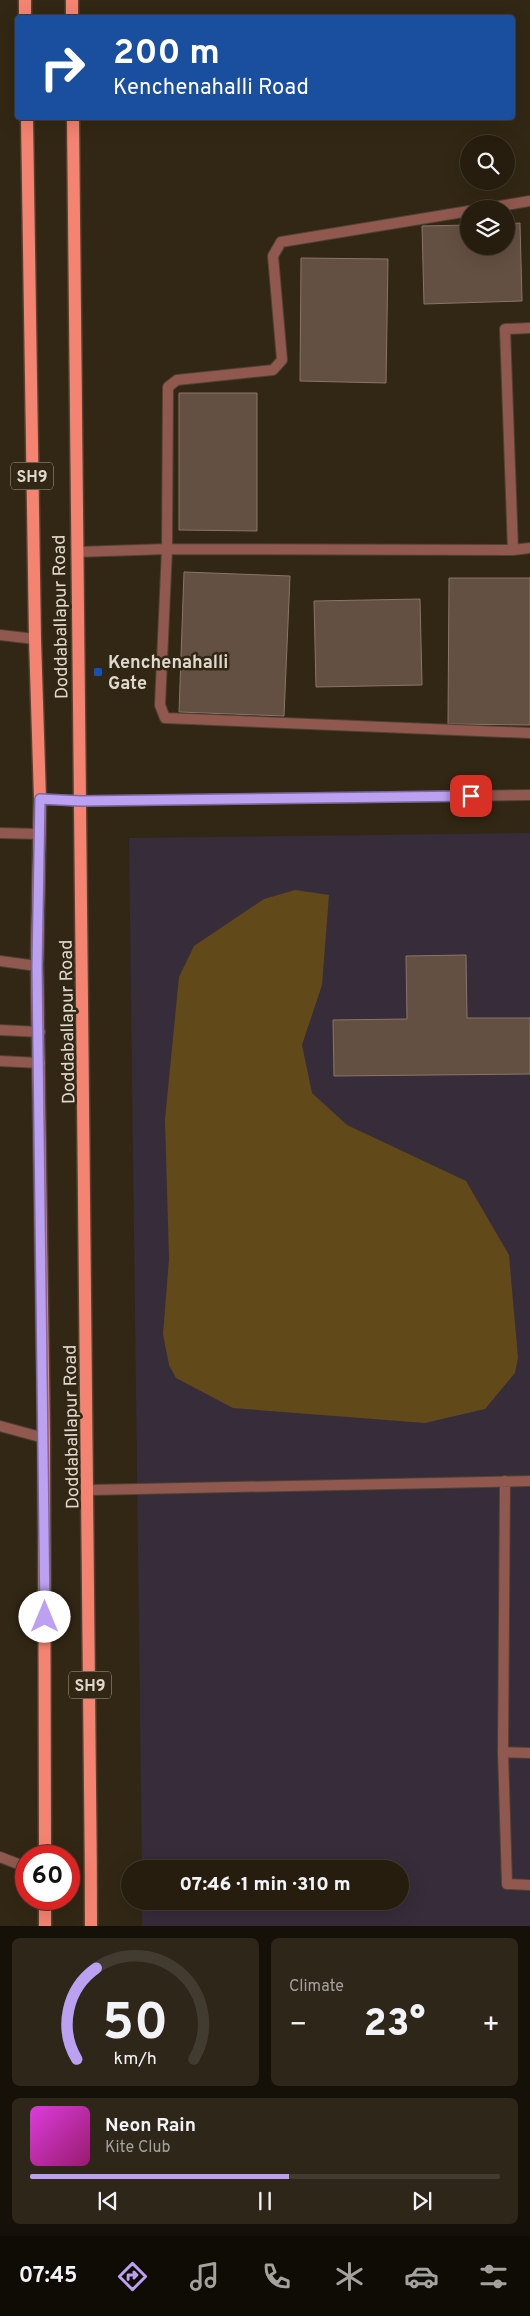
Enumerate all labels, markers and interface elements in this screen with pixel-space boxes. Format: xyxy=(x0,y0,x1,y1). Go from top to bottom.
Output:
text: 200 m xyxy=(113,32,220,76)
icon: right xyxy=(30,35,95,100)
text: Kenchenahalli Road xyxy=(113,75,309,102)
map controls xyxy=(460,135,515,255)
button: search xyxy=(460,135,515,190)
button: layers xyxy=(460,200,515,255)
road number: SH9 xyxy=(11,462,53,490)
street label: Doddaballapur Road xyxy=(49,535,74,699)
place label: Kenchenahalli Gate xyxy=(108,652,228,696)
marker: Kenchenahalli Gate xyxy=(92,666,104,678)
pin xyxy=(450,775,492,817)
icon: arrive xyxy=(457,782,485,810)
street label: Doddaballapur Road xyxy=(56,940,81,1104)
street label: Doddaballapur Road xyxy=(60,1345,85,1509)
position arrow xyxy=(18,1590,70,1642)
road number: SH9 xyxy=(69,1672,111,1698)
speed limit sign: 60 xyxy=(15,1845,80,1910)
text: 07:46 · 1 min · 310 m xyxy=(180,1873,350,1897)
text: Climate xyxy=(289,1977,344,1997)
text: 50 xyxy=(103,1992,168,2058)
text: 23° xyxy=(364,2001,425,2050)
text: − xyxy=(289,2008,307,2044)
text: + xyxy=(482,2008,500,2044)
text: km/h xyxy=(114,2048,157,2071)
text: Neon Rain xyxy=(105,2114,196,2138)
text: Kite Club xyxy=(105,2138,170,2158)
icon: previous xyxy=(94,2187,122,2215)
icon: pause xyxy=(251,2187,279,2215)
icon: next xyxy=(408,2187,436,2215)
icon: directions xyxy=(115,2259,150,2294)
icon: music xyxy=(187,2259,222,2294)
icon: phone xyxy=(259,2259,294,2294)
icon: climate xyxy=(332,2259,367,2294)
icon: car xyxy=(404,2259,439,2294)
icon: filters xyxy=(476,2259,511,2294)
text: 07:45 xyxy=(19,2263,77,2290)

